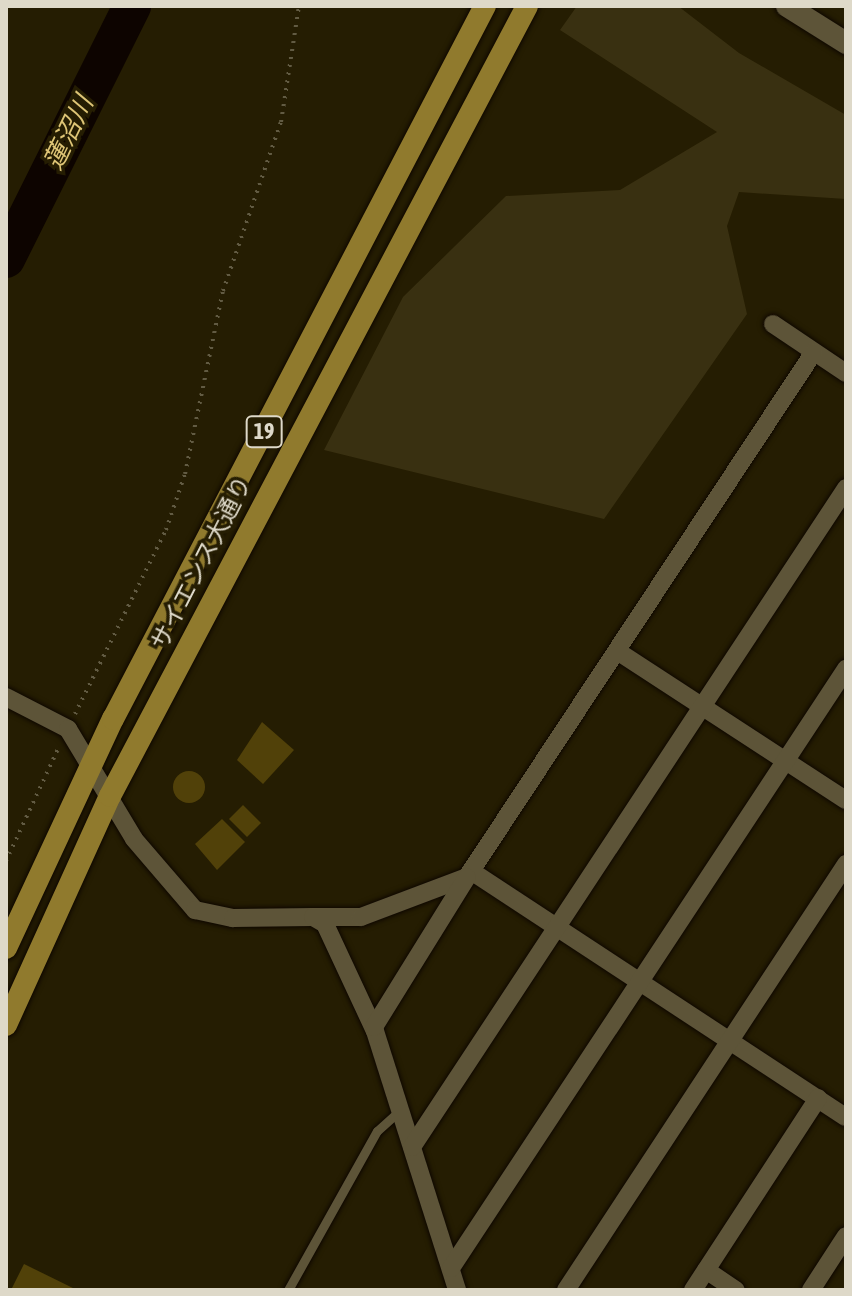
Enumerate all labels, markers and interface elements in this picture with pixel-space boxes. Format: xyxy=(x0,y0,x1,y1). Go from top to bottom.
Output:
water label: 蓮沼川 xyxy=(38,91,100,175)
road number: 19 xyxy=(244,414,284,450)
street label: サイエンス大通り xyxy=(145,471,257,655)

